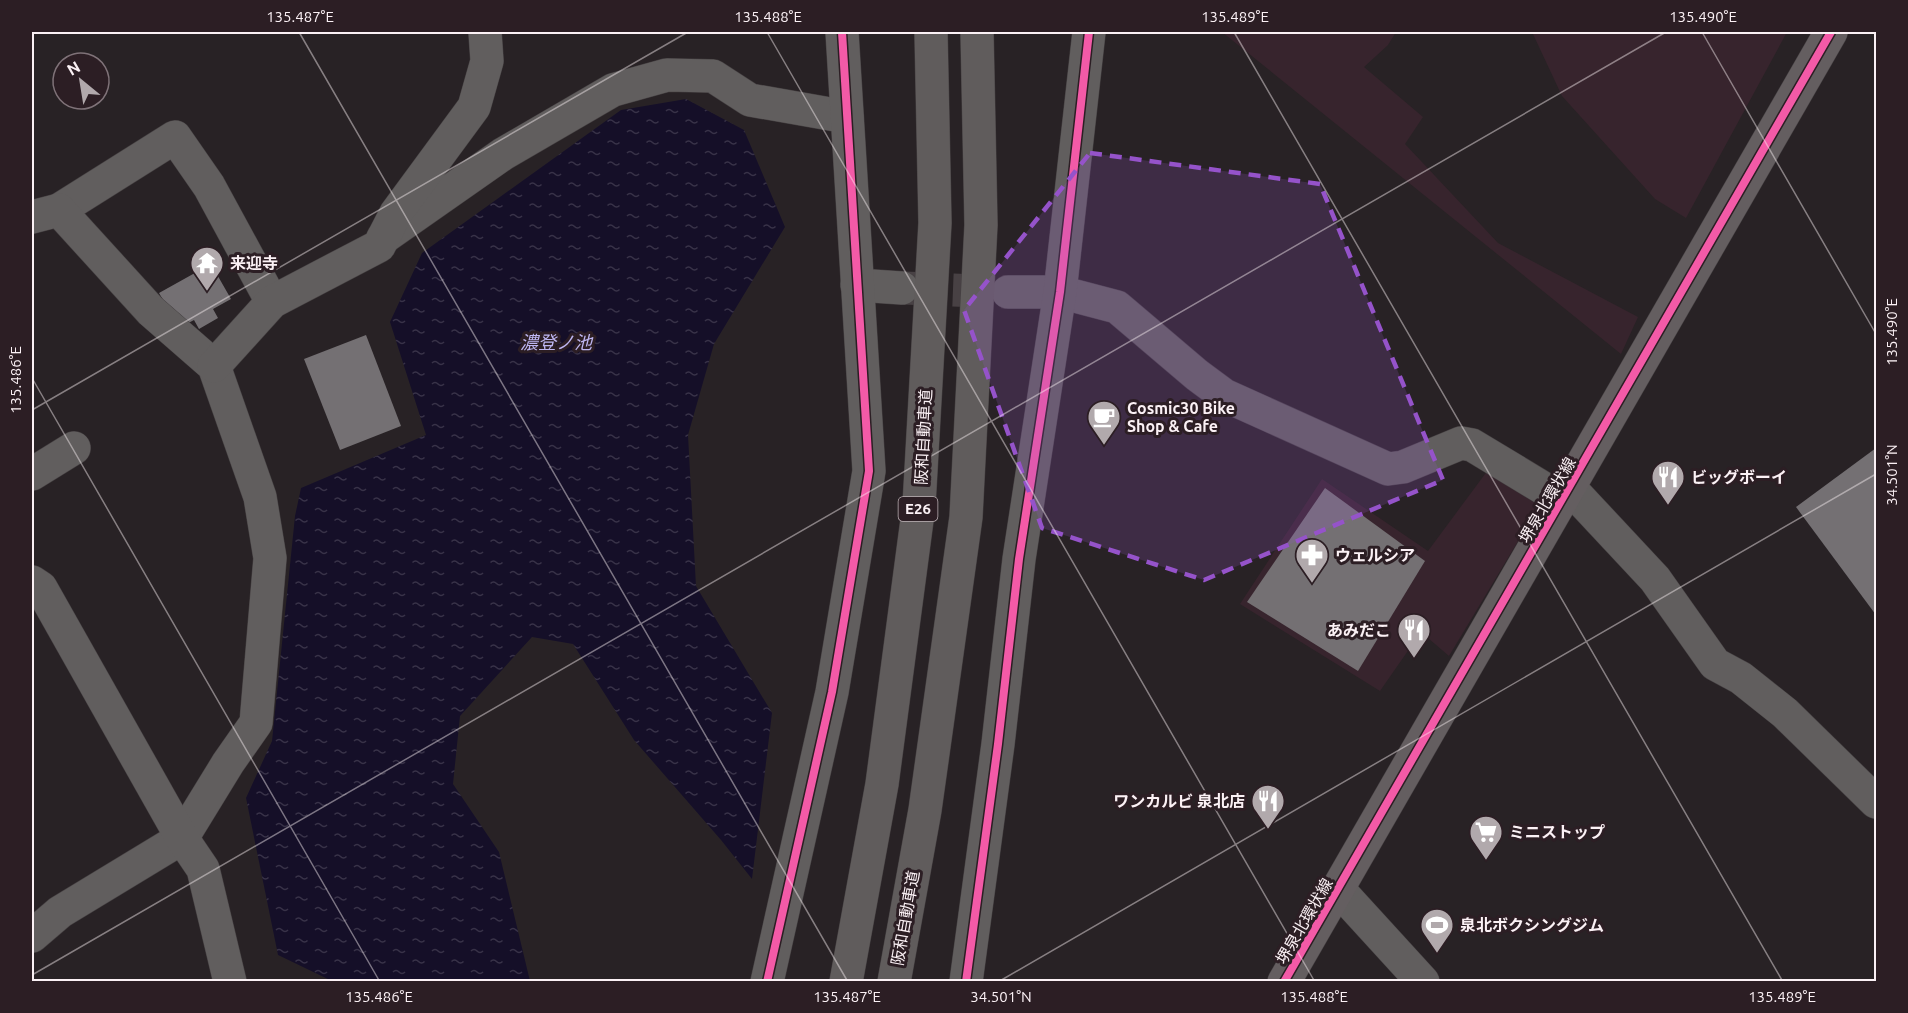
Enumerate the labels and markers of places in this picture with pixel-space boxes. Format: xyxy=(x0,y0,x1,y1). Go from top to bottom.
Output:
temple icon: 来迎寺 xyxy=(189,245,225,292)
place label: 来迎寺 xyxy=(230,254,278,272)
cafe icon: Cosmic30 Bike Shop & Cafe xyxy=(1086,399,1122,446)
place label: Cosmic30 Bike Shop & Cafe xyxy=(1127,399,1235,435)
restaurant icon: ビッグボーイ xyxy=(1650,459,1686,506)
place label: ビッグボーイ xyxy=(1691,468,1787,486)
pharmacy icon: ウェルシア xyxy=(1294,537,1330,584)
place label: ウェルシア xyxy=(1335,546,1415,564)
restaurant icon: あみだこ xyxy=(1396,612,1432,659)
place label: あみだこ xyxy=(1327,621,1391,639)
restaurant icon: ワンカルビ 泉北店 xyxy=(1250,783,1286,830)
place label: ワンカルビ 泉北店 xyxy=(1113,792,1245,810)
supermarket icon: ミニストップ xyxy=(1468,814,1504,861)
place label: ミニストップ xyxy=(1509,823,1605,841)
sports icon: 泉北ボクシングジム xyxy=(1419,907,1455,954)
place label: 泉北ボクシングジム xyxy=(1460,916,1604,934)

